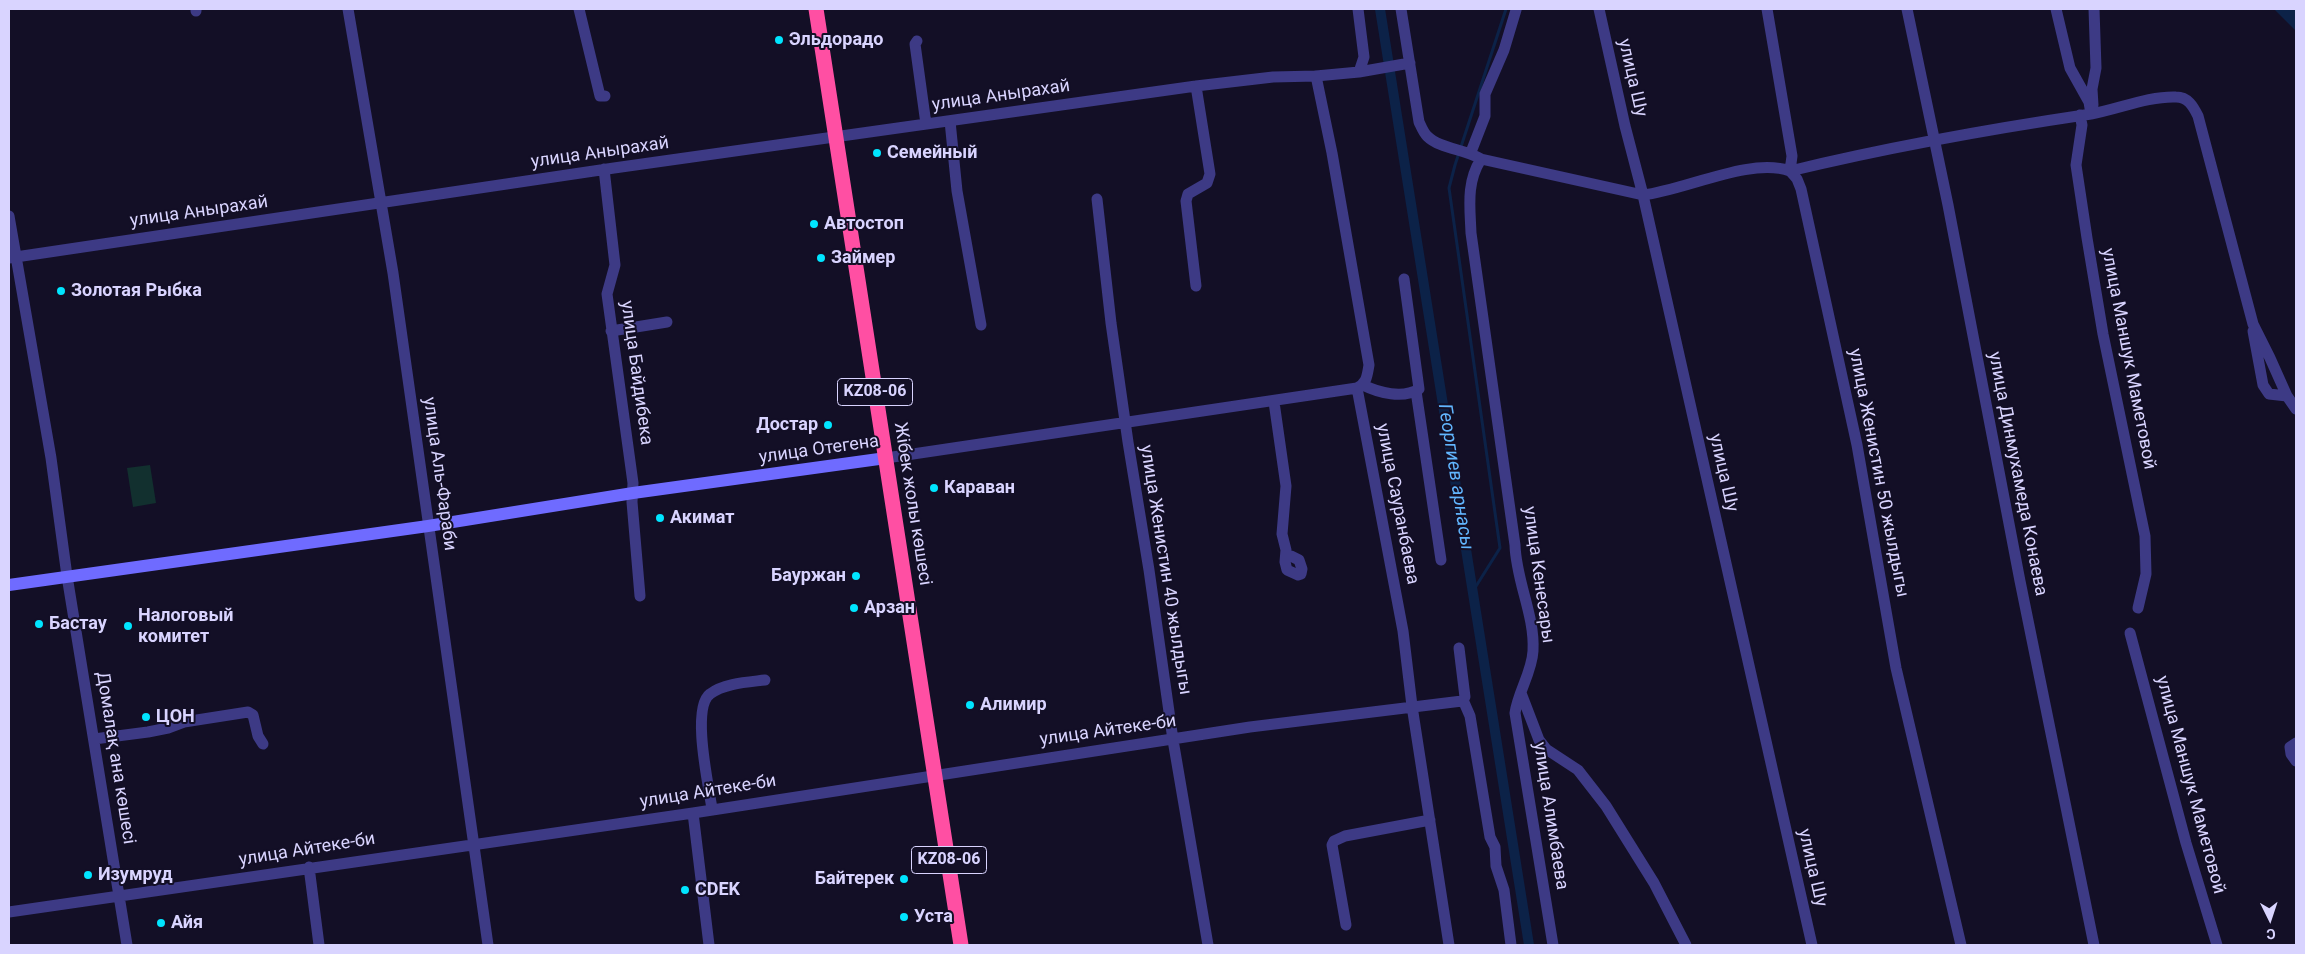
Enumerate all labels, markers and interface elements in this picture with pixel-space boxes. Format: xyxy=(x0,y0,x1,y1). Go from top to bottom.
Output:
place label: Эльдорадо xyxy=(789,29,884,51)
marker: Эльдорадо xyxy=(773,34,785,46)
street label: улица Шу xyxy=(1613,37,1651,119)
street label: улица Анырахай xyxy=(931,76,1071,116)
street label: улица Анырахай xyxy=(530,133,670,173)
place label: Семейный xyxy=(887,142,977,164)
marker: Семейный xyxy=(871,147,883,159)
street label: улица Анырахай xyxy=(129,192,269,232)
place label: Автостоп xyxy=(824,213,904,235)
marker: Автостоп xyxy=(808,218,820,230)
place label: Займер xyxy=(831,247,895,269)
street label: улица Маншук Маметовой xyxy=(2096,247,2160,471)
marker: Займер xyxy=(815,252,827,264)
place label: Золотая Рыбка xyxy=(71,280,202,302)
marker: Золотая Рыбка xyxy=(55,285,67,297)
street label: улица Байдибека xyxy=(615,299,657,447)
street label: улица Женистин 50 жылдыгы xyxy=(1843,347,1913,599)
street label: улица Динмухамеда Конаева xyxy=(1983,350,2051,598)
road number: KZ08-06 xyxy=(838,378,912,406)
street label: улица Аль-Фараби xyxy=(418,396,460,552)
water label: Георгиев арнасы xyxy=(1432,402,1478,552)
place label: Достар xyxy=(756,414,818,436)
marker: Достар xyxy=(822,419,834,431)
street label: Жібек жолы көшесі xyxy=(888,421,936,587)
street label: улица Сауранбаева xyxy=(1371,422,1423,586)
street label: улица Отегена xyxy=(758,431,880,469)
street label: улица Шу xyxy=(1704,432,1742,514)
street label: улица Женистин 40 жылдыгы xyxy=(1135,443,1195,697)
place label: Караван xyxy=(944,477,1015,499)
marker: Караван xyxy=(928,482,940,494)
street label: улица Кенесары xyxy=(1518,505,1558,645)
place label: Акимат xyxy=(670,507,734,529)
marker: Акимат xyxy=(654,512,666,524)
place label: Бауржан xyxy=(771,565,846,587)
marker: Бауржан xyxy=(850,570,862,582)
place label: Арзан xyxy=(864,597,915,619)
marker: Арзан xyxy=(848,602,860,614)
place label: Налоговый комитет xyxy=(138,605,234,648)
place label: Бастау xyxy=(49,613,107,635)
marker: Бастау xyxy=(33,618,45,630)
marker: Налоговый комитет xyxy=(122,620,134,632)
street label: Домалақ ана көшесі xyxy=(91,670,139,846)
street label: улица Маншук Маметовой xyxy=(2150,674,2230,896)
place label: Алимир xyxy=(980,694,1047,716)
marker: Алимир xyxy=(964,699,976,711)
place label: ЦОН xyxy=(156,706,195,728)
marker: ЦОН xyxy=(140,711,152,723)
street label: улица Айтеке-би xyxy=(1038,711,1178,751)
street label: улица Алимбаева xyxy=(1528,741,1572,891)
street label: улица Айтеке-би xyxy=(638,771,778,813)
street label: улица Шу xyxy=(1793,827,1831,909)
street label: улица Айтеке-би xyxy=(237,829,377,871)
road number: KZ08-06 xyxy=(912,846,986,874)
place label: Изумруд xyxy=(98,864,173,886)
place label: Байтерек xyxy=(815,868,894,890)
marker: Изумруд xyxy=(82,869,94,881)
marker: Байтерек xyxy=(898,873,910,885)
place label: CDEK xyxy=(695,879,740,901)
marker: CDEK xyxy=(679,884,691,896)
north arrow xyxy=(2245,894,2295,944)
place label: Уста xyxy=(914,906,953,928)
marker: Уста xyxy=(898,911,910,923)
place label: Айя xyxy=(171,912,203,934)
marker: Айя xyxy=(155,917,167,929)
text: С xyxy=(2266,926,2276,942)

